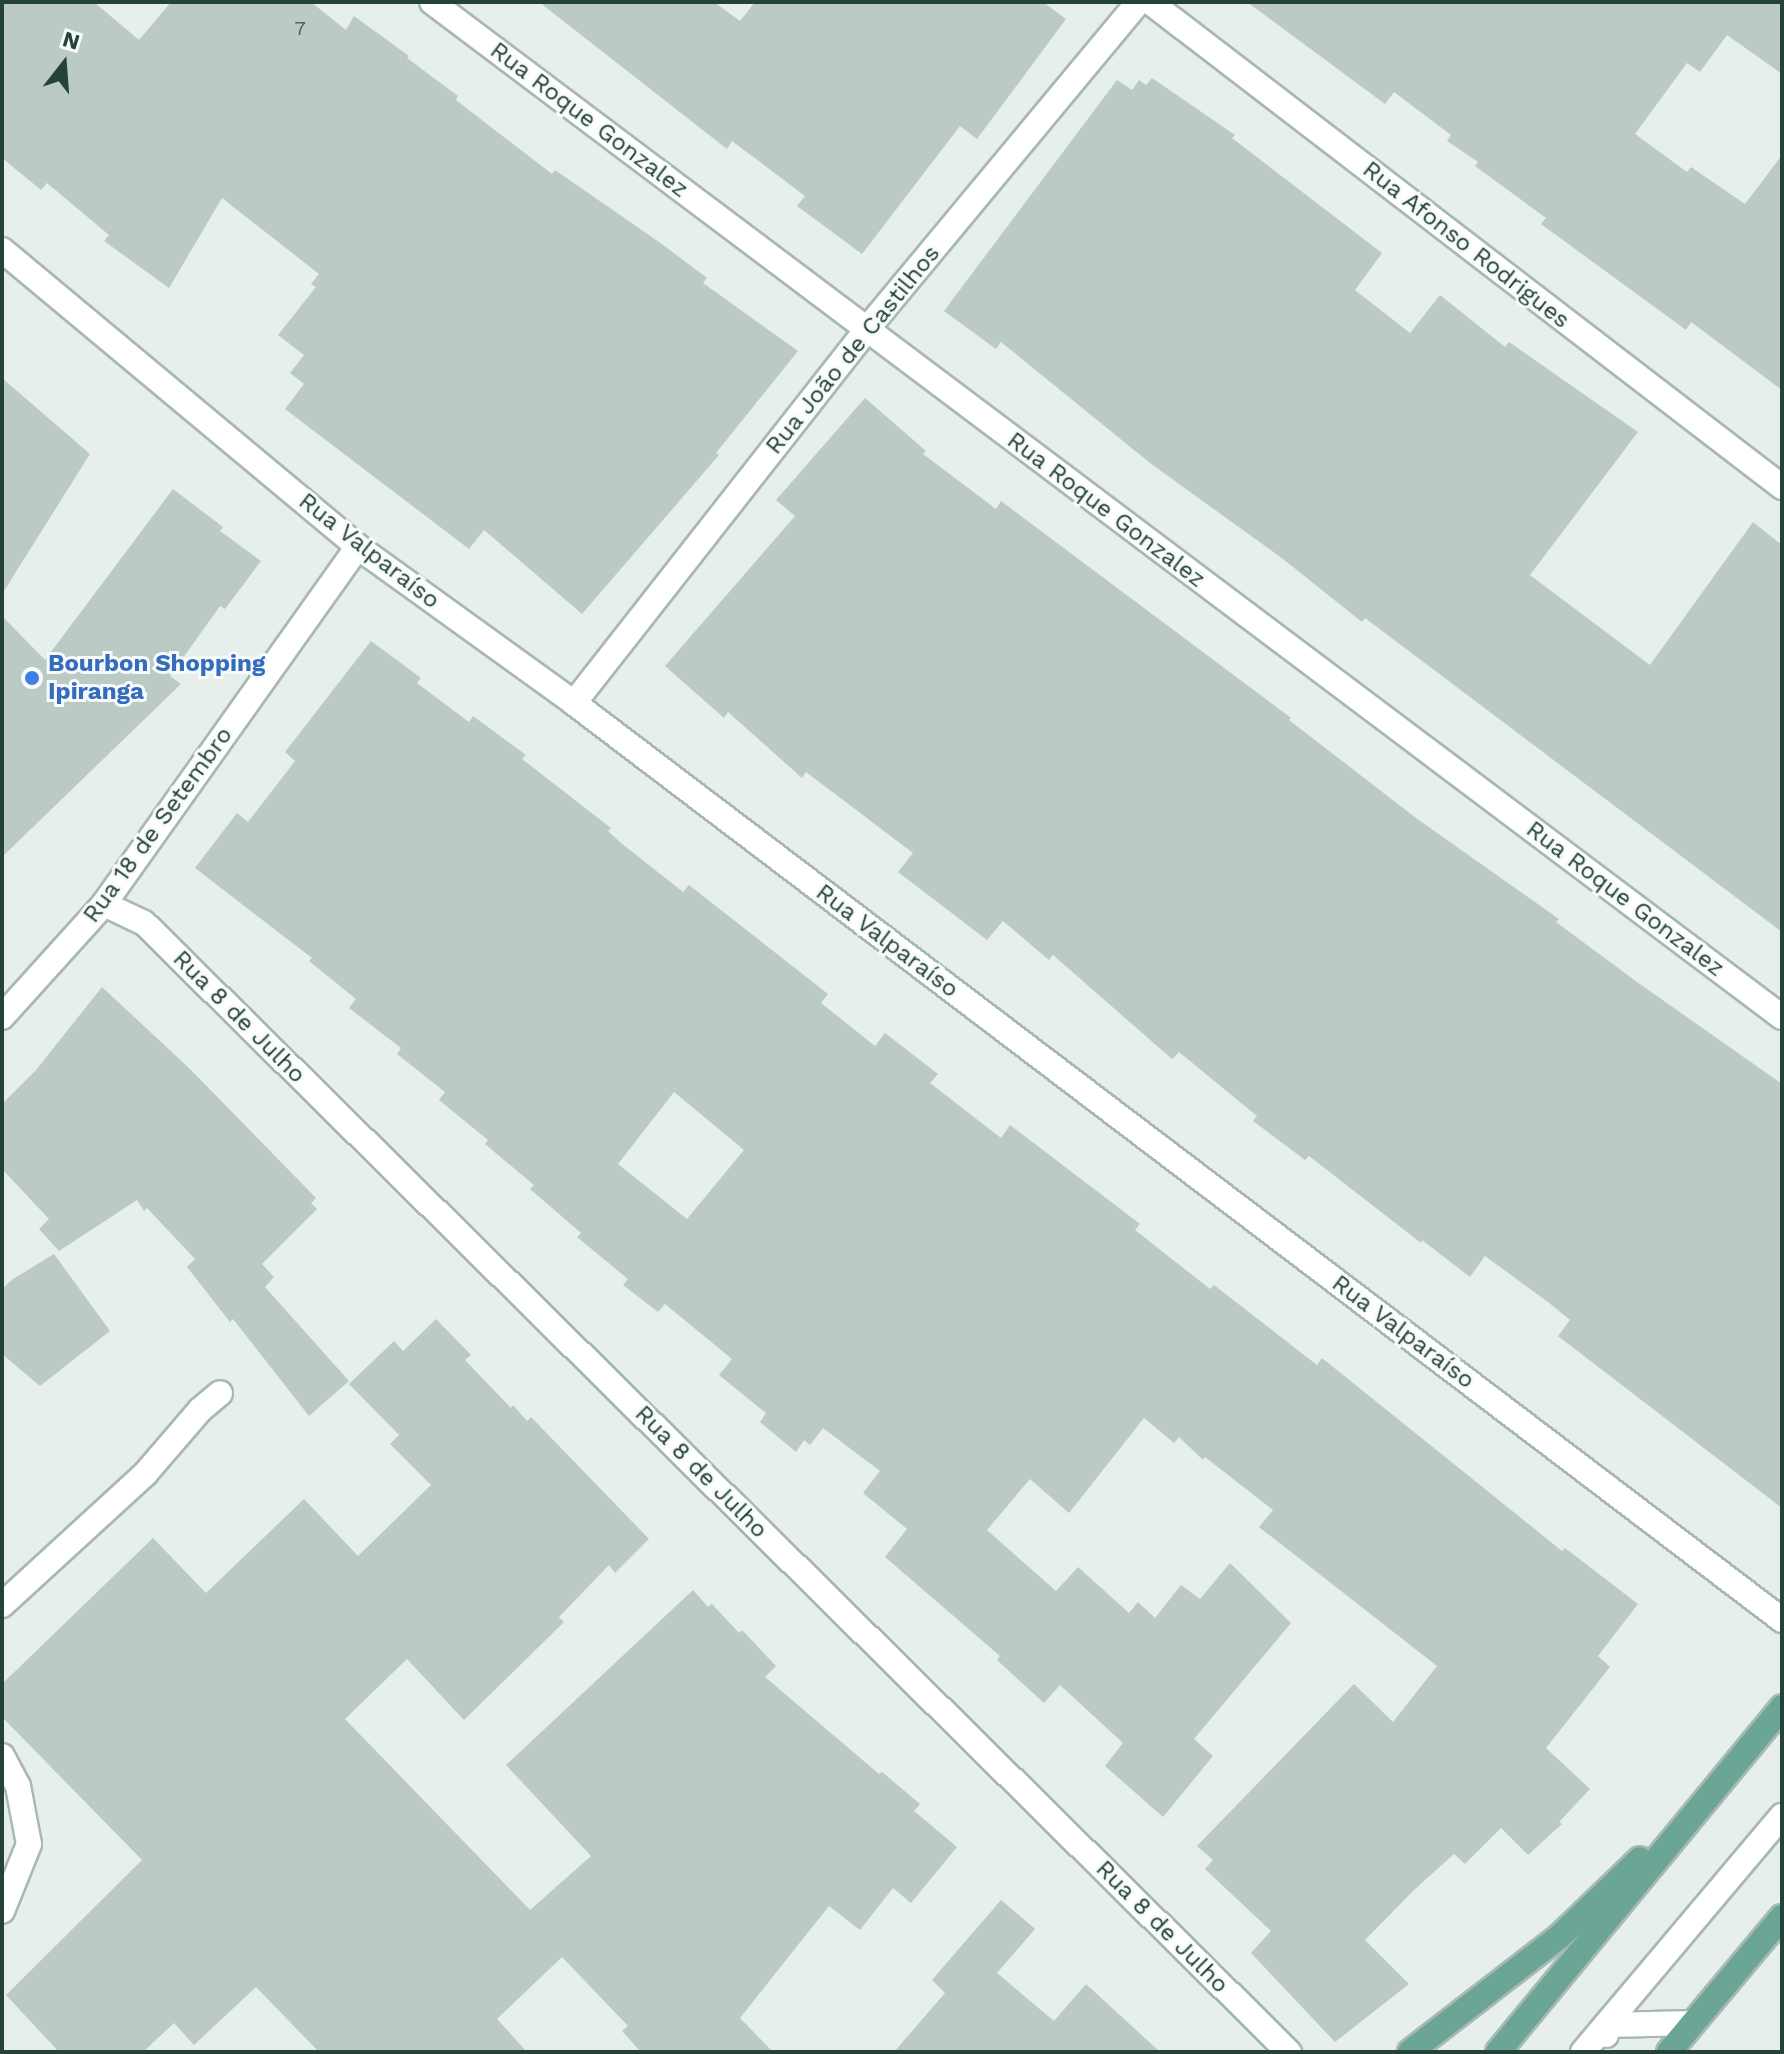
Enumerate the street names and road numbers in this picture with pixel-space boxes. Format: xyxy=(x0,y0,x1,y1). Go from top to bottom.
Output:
street label: Rua Roque Gonzalez xyxy=(484,36,694,204)
street label: Rua Afonso Rodrigues xyxy=(1356,155,1576,335)
street label: Rua João de Castilhos xyxy=(759,239,947,461)
street label: Rua Roque Gonzalez xyxy=(1001,426,1211,594)
street label: Rua Valparaíso xyxy=(292,487,446,615)
street label: Rua 18 de Setembro xyxy=(77,721,239,929)
street label: Rua Roque Gonzalez xyxy=(1520,815,1730,983)
street label: Rua Valparaíso xyxy=(809,878,965,1004)
street label: Rua 8 de Julho xyxy=(166,944,312,1090)
street label: Rua Valparaíso xyxy=(1325,1269,1481,1395)
street label: Rua 8 de Julho xyxy=(628,1399,774,1545)
street label: Rua 8 de Julho xyxy=(1089,1854,1235,2000)

